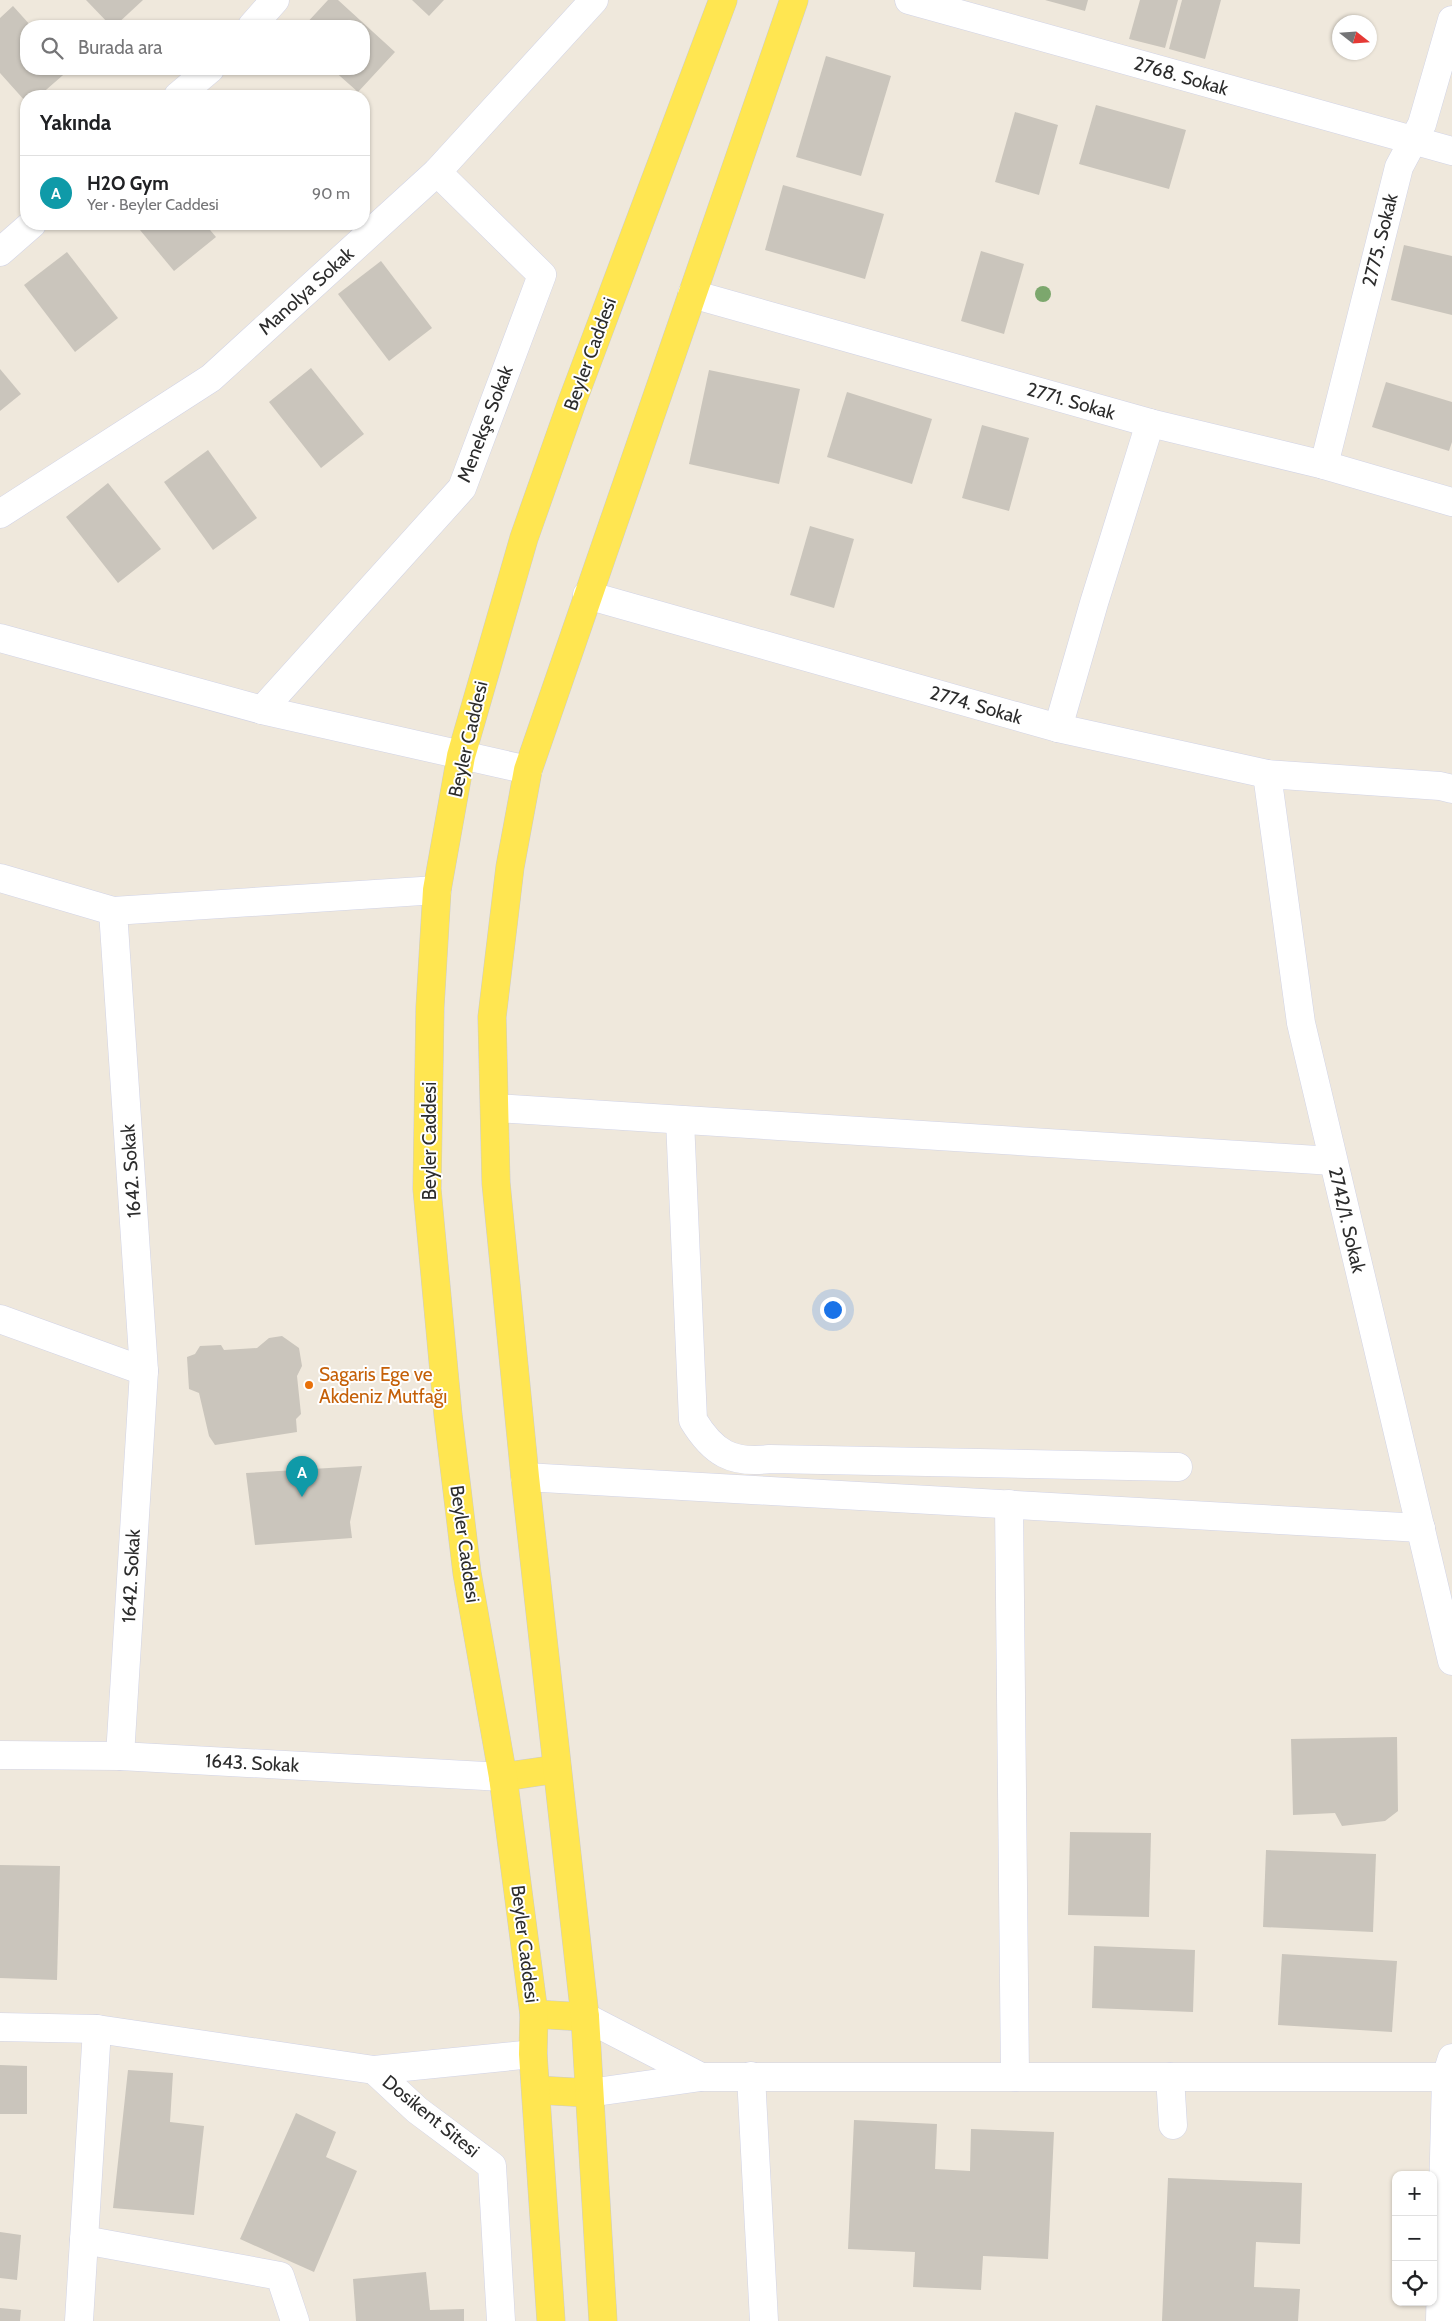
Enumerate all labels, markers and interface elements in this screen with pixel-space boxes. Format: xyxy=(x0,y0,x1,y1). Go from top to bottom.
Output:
north arrow xyxy=(1332,15,1377,60)
search box xyxy=(20,20,370,75)
icon: search xyxy=(38,34,66,62)
text: Burada ara xyxy=(78,36,162,59)
street label: 2768. Sokak xyxy=(1131,52,1231,101)
text: Yakında xyxy=(40,110,111,135)
text: H2O Gym xyxy=(87,172,169,195)
text: A xyxy=(51,184,61,203)
text: 90 m xyxy=(312,184,350,203)
street label: 2775. Sokak xyxy=(1357,191,1403,289)
text: Yer · Beyler Caddesi xyxy=(87,195,219,214)
street label: Manolya Sokak xyxy=(254,242,359,340)
street label: Beyler Caddesi xyxy=(559,294,621,414)
street label: Menekşe Sokak xyxy=(452,362,518,486)
street label: 2771. Sokak xyxy=(1024,377,1118,425)
street label: Beyler Caddesi xyxy=(443,679,493,799)
street label: 2774. Sokak xyxy=(927,681,1025,729)
street label: Beyler Caddesi xyxy=(418,1082,441,1200)
street label: 1642. Sokak xyxy=(116,1123,146,1219)
street label: 2742/1. Sokak xyxy=(1324,1165,1370,1276)
your location xyxy=(820,1297,846,1323)
place label: Sagaris Ege ve Akdeniz Mutfağı xyxy=(319,1363,447,1408)
marker: Sagaris Ege ve Akdeniz Mutfağı xyxy=(303,1379,315,1391)
pin: A xyxy=(286,1456,318,1497)
street label: Beyler Caddesi xyxy=(445,1484,485,1604)
street label: 1642. Sokak xyxy=(117,1528,145,1623)
street label: 1643. Sokak xyxy=(204,1749,300,1777)
street label: Beyler Caddesi xyxy=(506,1884,544,2004)
street label: Dosikent Sitesi xyxy=(378,2070,484,2162)
map controls xyxy=(1392,2171,1437,2306)
button: + xyxy=(1392,2171,1437,2216)
button: − xyxy=(1392,2216,1437,2261)
button: locate xyxy=(1392,2261,1437,2306)

